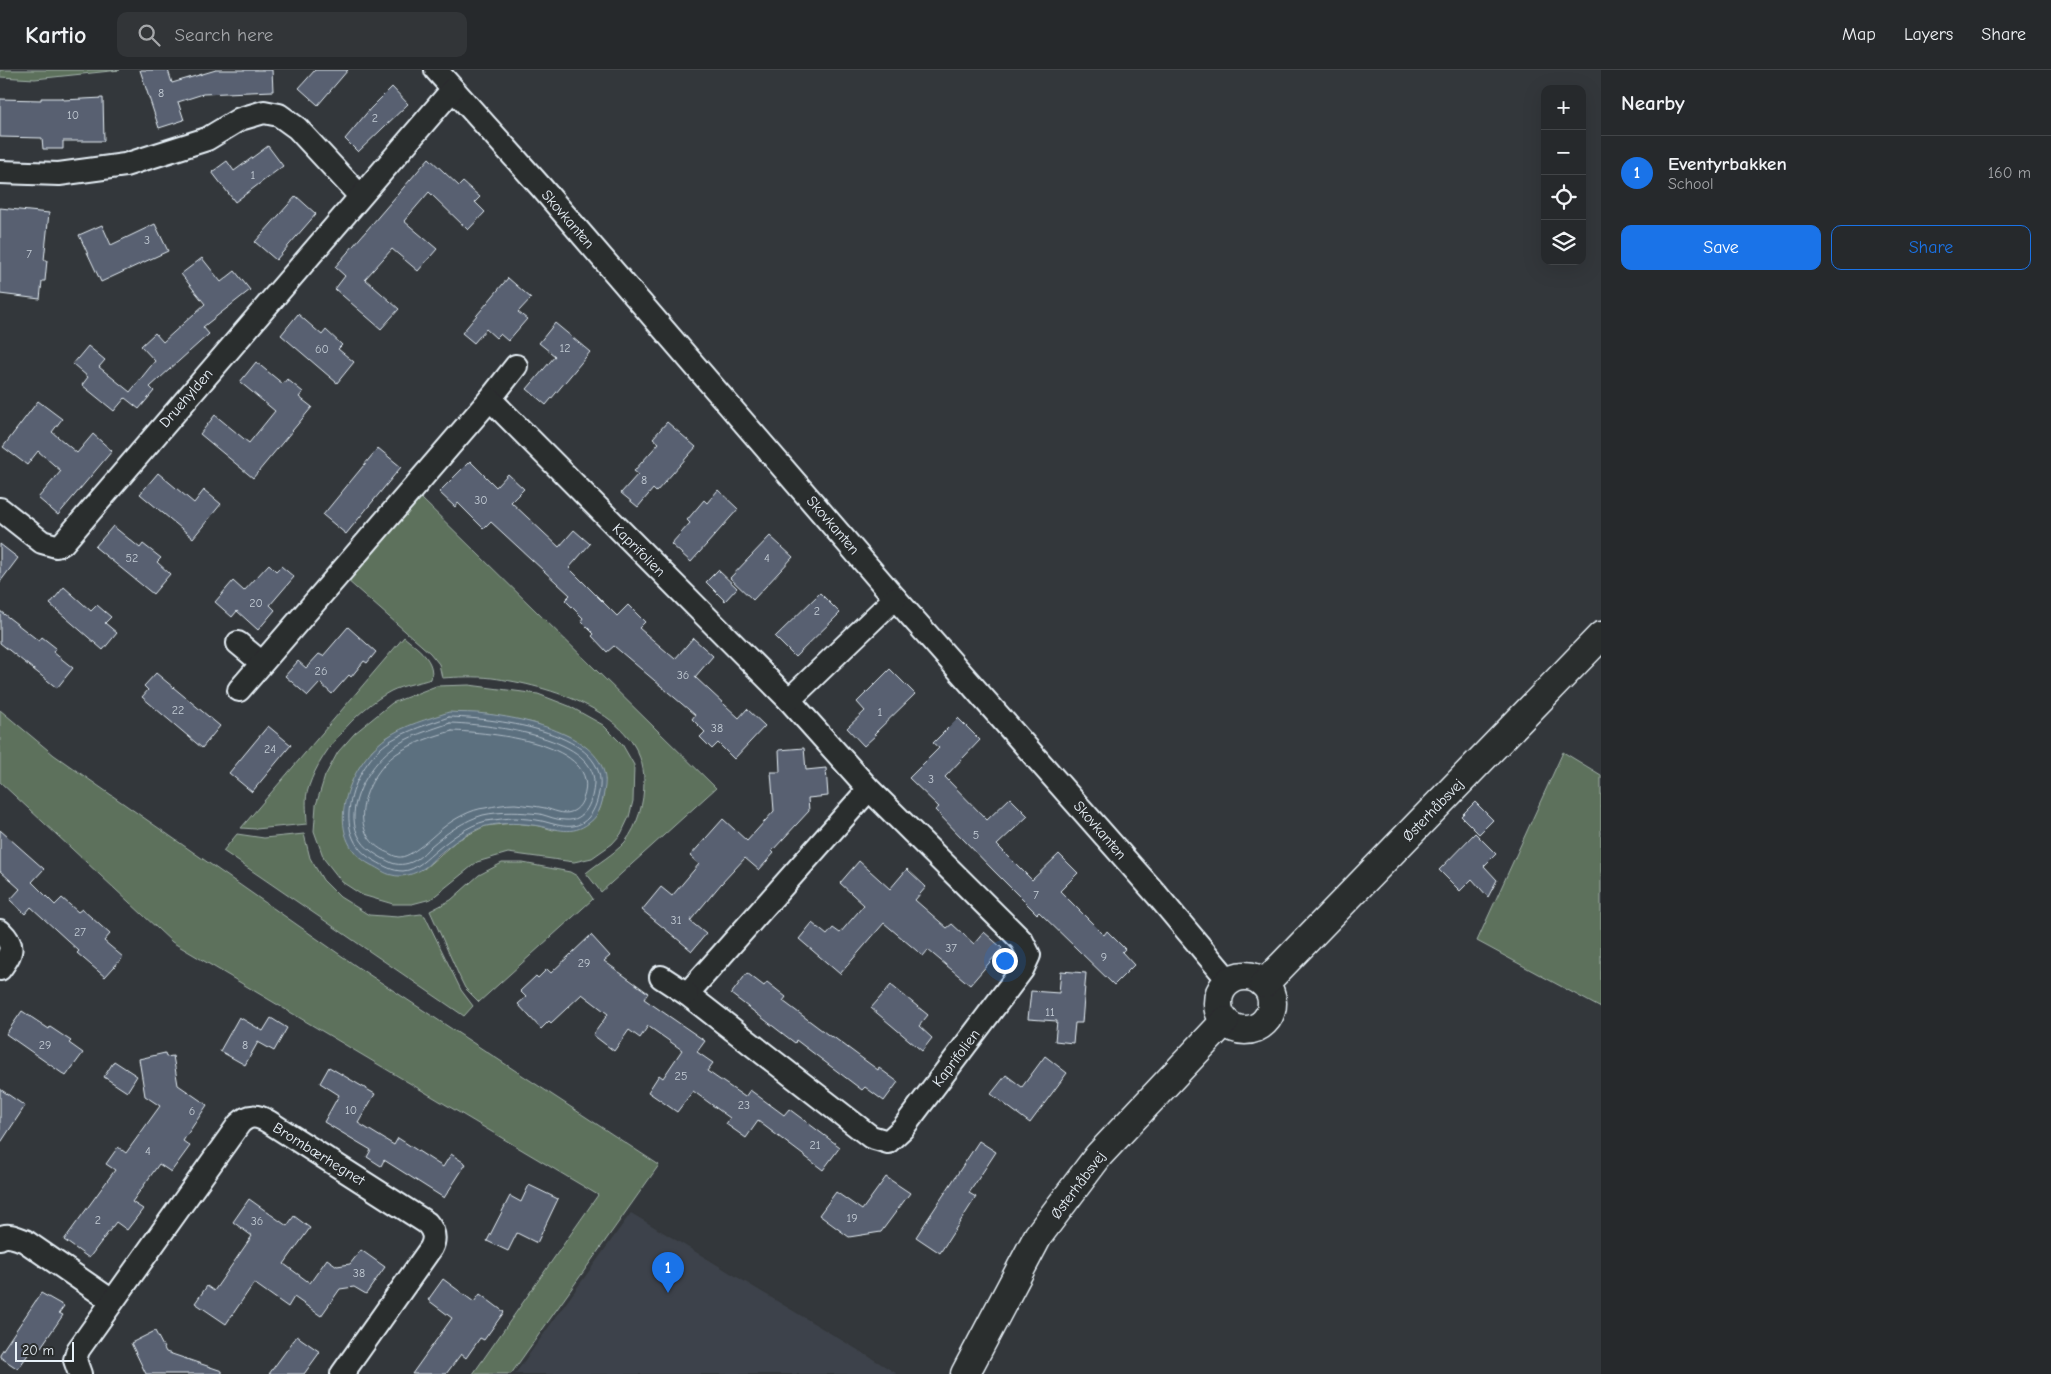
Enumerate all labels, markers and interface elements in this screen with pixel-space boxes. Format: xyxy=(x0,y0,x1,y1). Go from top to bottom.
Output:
search box xyxy=(117,12,467,57)
text: Kartio xyxy=(25,21,87,49)
icon: search xyxy=(135,21,163,49)
text: Search here xyxy=(175,24,273,46)
text: Map xyxy=(1842,24,1876,45)
text: Layers xyxy=(1904,24,1953,45)
text: Share xyxy=(1981,24,2026,45)
map controls xyxy=(1541,85,1586,265)
button: + xyxy=(1541,85,1586,130)
house number: 8 xyxy=(158,86,164,100)
text: Nearby xyxy=(1621,91,1685,115)
house number: 10 xyxy=(67,108,79,122)
house number: 2 xyxy=(372,111,378,125)
button: − xyxy=(1541,130,1586,175)
text: Eventyrbakken xyxy=(1668,153,1787,175)
text: 1 xyxy=(1634,164,1640,182)
text: 160 m xyxy=(1988,164,2031,182)
house number: 1 xyxy=(251,168,256,182)
button: locate xyxy=(1541,175,1586,220)
text: School xyxy=(1668,175,1714,193)
street label: Skovkanten xyxy=(538,186,598,252)
button: layers xyxy=(1541,220,1586,265)
button: Save xyxy=(1621,225,1821,270)
button: Share xyxy=(1831,225,2031,270)
house number: 3 xyxy=(144,233,150,247)
house number: 7 xyxy=(26,247,32,261)
house number: 12 xyxy=(559,341,571,355)
house number: 60 xyxy=(315,342,329,356)
street label: Druehylden xyxy=(155,365,217,431)
house number: 8 xyxy=(641,473,647,487)
street label: Skovkanten xyxy=(803,492,863,558)
house number: 30 xyxy=(474,493,488,507)
street label: Kaprifolien xyxy=(609,520,669,580)
house number: 52 xyxy=(126,551,138,565)
house number: 4 xyxy=(764,551,770,565)
house number: 20 xyxy=(249,596,263,610)
house number: 2 xyxy=(814,604,820,618)
house number: 26 xyxy=(315,664,327,678)
house number: 36 xyxy=(677,668,689,682)
house number: 22 xyxy=(172,703,184,717)
house number: 1 xyxy=(878,705,883,719)
house number: 38 xyxy=(711,721,723,735)
house number: 24 xyxy=(264,742,276,756)
house number: 3 xyxy=(928,772,934,786)
street label: Østerhåbsvej xyxy=(1399,775,1467,845)
street label: Skovkanten xyxy=(1070,797,1130,863)
house number: 5 xyxy=(973,828,979,842)
house number: 7 xyxy=(1033,888,1039,902)
house number: 31 xyxy=(671,913,682,927)
house number: 27 xyxy=(74,925,86,939)
house number: 37 xyxy=(945,941,957,955)
your location xyxy=(992,948,1018,974)
house number: 9 xyxy=(1101,950,1107,964)
house number: 29 xyxy=(578,956,590,970)
house number: 11 xyxy=(1045,1005,1055,1019)
street label: Kaprifolien xyxy=(928,1025,984,1091)
house number: 29 xyxy=(39,1038,51,1052)
house number: 8 xyxy=(242,1038,248,1052)
house number: 25 xyxy=(675,1069,687,1083)
house number: 23 xyxy=(738,1098,750,1112)
house number: 10 xyxy=(345,1103,357,1117)
house number: 6 xyxy=(189,1104,195,1118)
street label: Brombærhegnet xyxy=(270,1118,369,1190)
house number: 21 xyxy=(809,1138,821,1152)
house number: 4 xyxy=(145,1144,151,1158)
street label: Østerhåbsvej xyxy=(1047,1148,1109,1222)
house number: 19 xyxy=(846,1211,858,1225)
house number: 2 xyxy=(95,1213,101,1227)
house number: 36 xyxy=(251,1214,263,1228)
pin: 1 xyxy=(652,1252,684,1293)
house number: 38 xyxy=(353,1266,365,1280)
scale bar xyxy=(15,1339,74,1362)
text: 20 m xyxy=(22,1342,54,1359)

